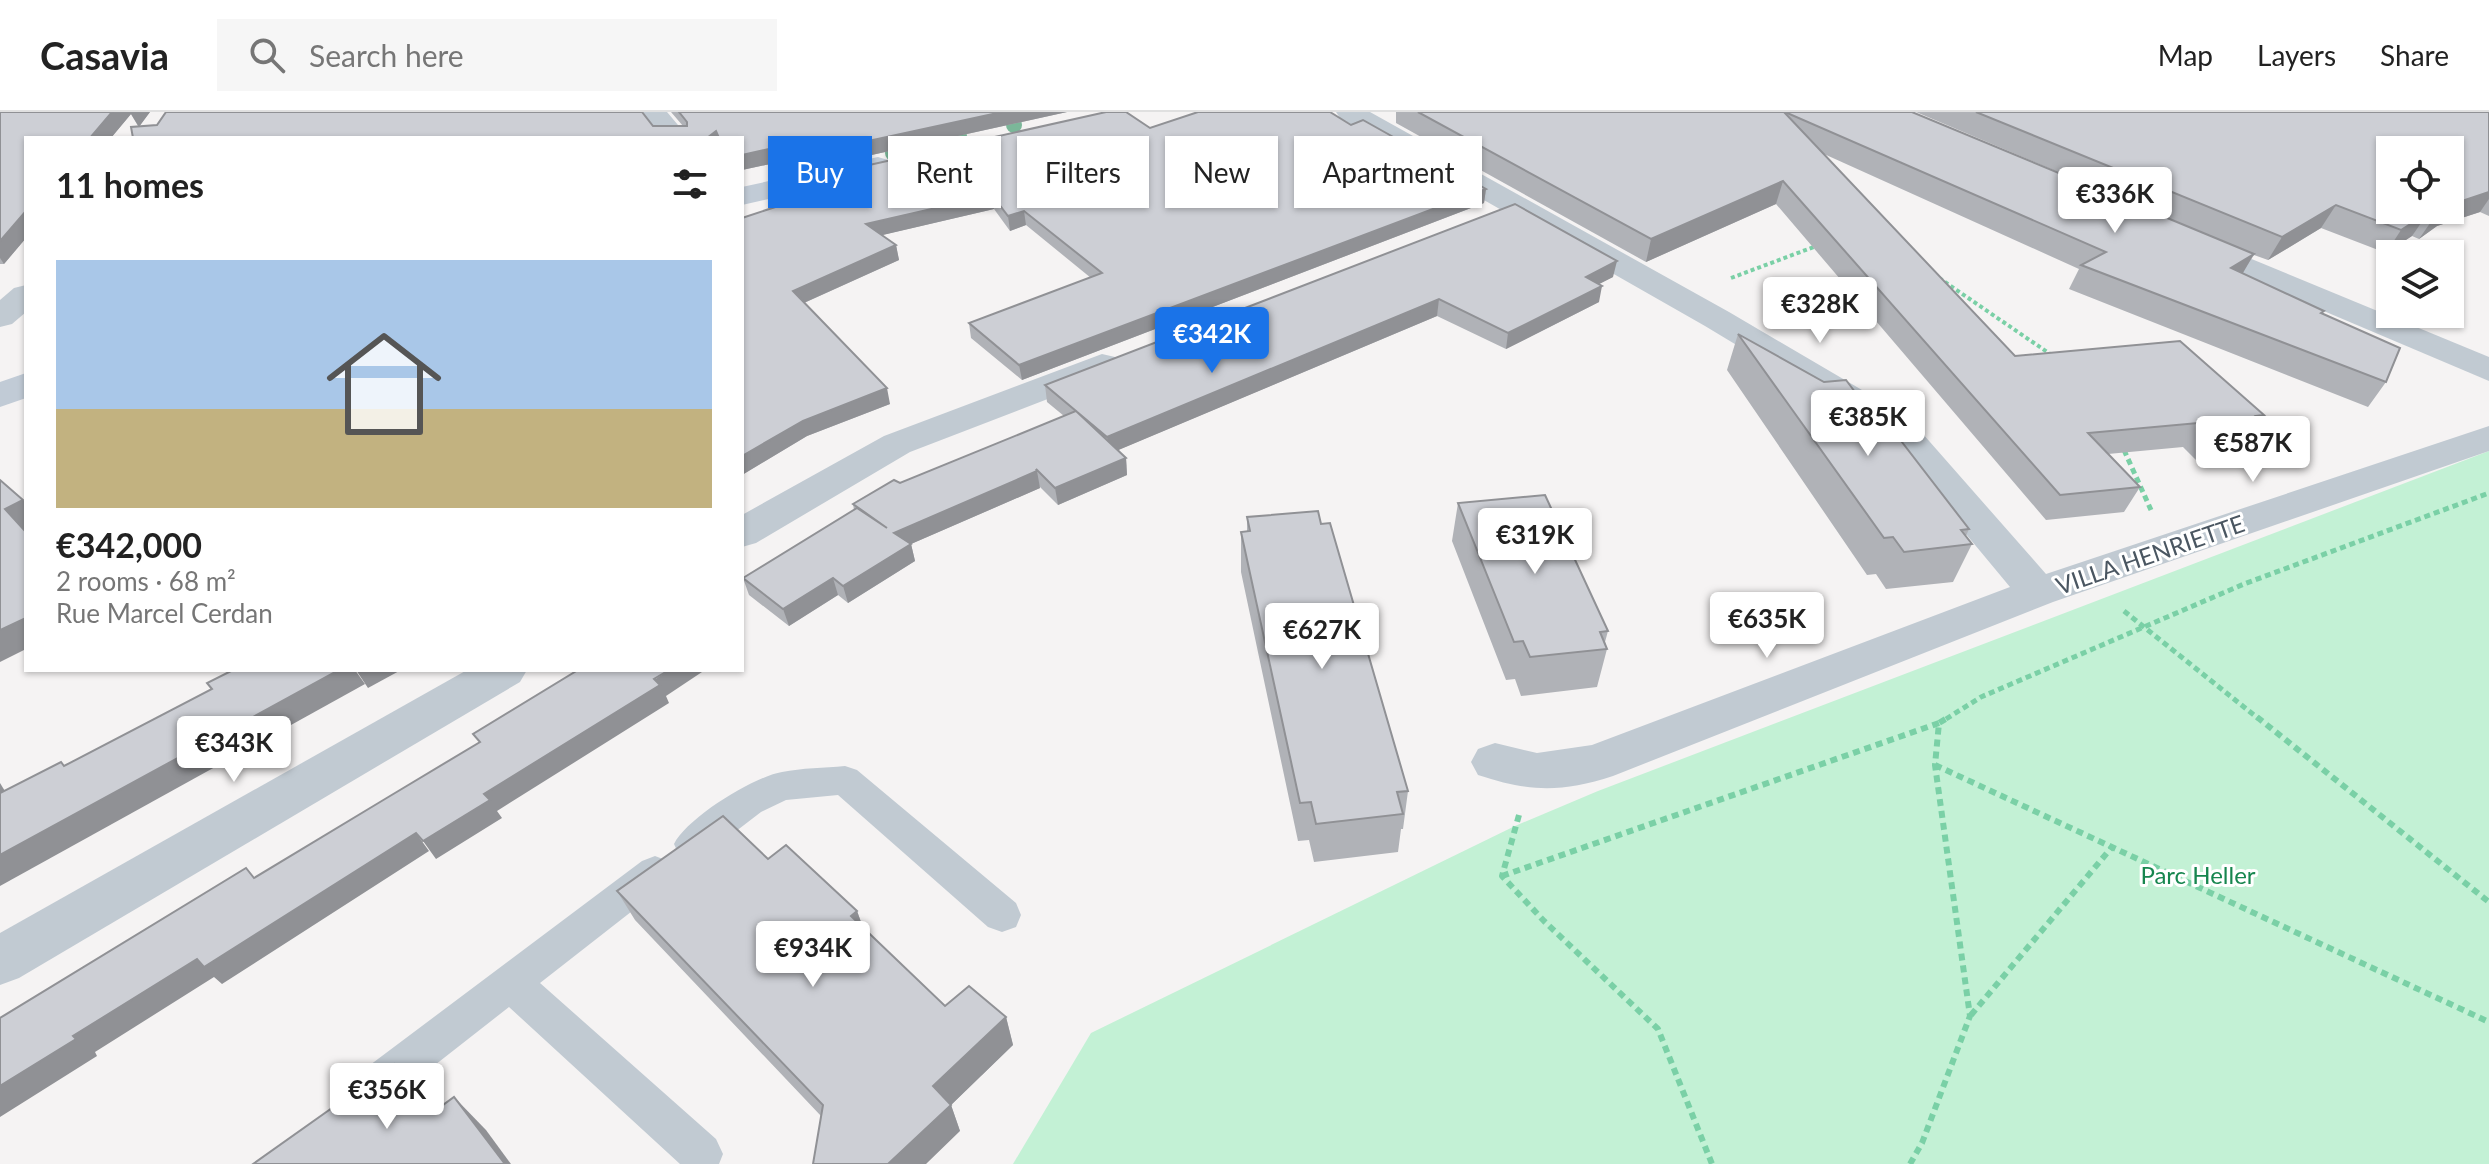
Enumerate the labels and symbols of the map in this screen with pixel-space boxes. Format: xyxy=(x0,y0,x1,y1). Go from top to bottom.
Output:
pin: €336K xyxy=(2059,167,2171,235)
pin: €328K xyxy=(1764,277,1876,345)
pin: €342K xyxy=(1156,307,1268,375)
pin: €385K xyxy=(1812,390,1924,458)
pin: €587K xyxy=(2197,416,2309,484)
pin: €319K xyxy=(1479,508,1591,576)
street label: VILLA HENRIETTE xyxy=(2052,508,2248,600)
pin: €635K xyxy=(1711,592,1823,660)
pin: €627K xyxy=(1266,603,1378,671)
pin: €343K xyxy=(178,716,290,784)
park label: Parc Heller xyxy=(2140,860,2256,889)
pin: €934K xyxy=(757,921,869,989)
pin: €356K xyxy=(331,1063,443,1131)

